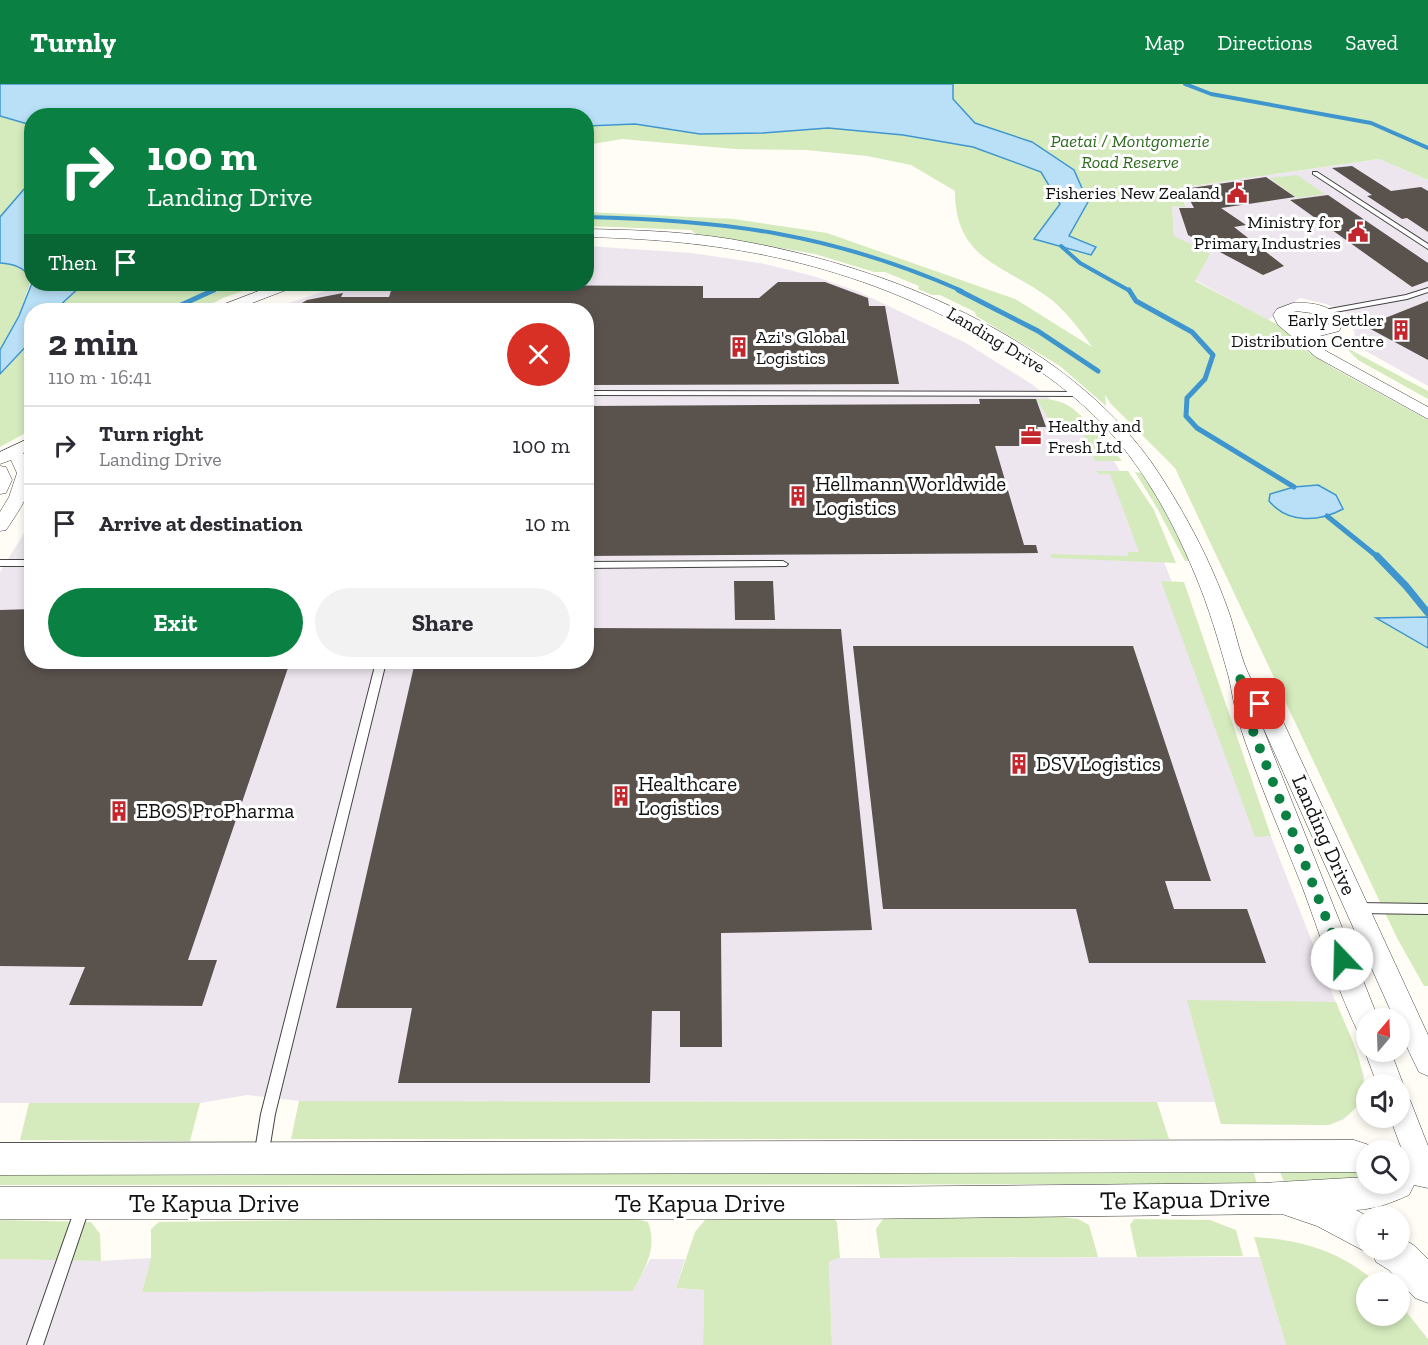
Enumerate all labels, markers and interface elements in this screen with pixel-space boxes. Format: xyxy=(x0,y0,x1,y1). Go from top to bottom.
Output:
text: Turnly xyxy=(30,26,116,59)
text: Map xyxy=(1145,30,1185,55)
text: Directions xyxy=(1218,30,1312,55)
text: Saved xyxy=(1345,30,1398,55)
text: 100 m xyxy=(147,130,257,181)
park label: Paetai / Montgomerie Road Reserve xyxy=(1050,130,1210,173)
icon: right xyxy=(48,132,126,210)
text: Landing Drive xyxy=(147,181,313,213)
public building icon: Fisheries New Zealand xyxy=(1225,181,1249,205)
place label: Fisheries New Zealand xyxy=(1046,182,1220,204)
place label: Ministry for Primary Industries xyxy=(1194,211,1341,254)
public building icon: Ministry for Primary Industries xyxy=(1346,220,1370,244)
icon: arrive xyxy=(109,246,142,279)
text: Then xyxy=(48,249,97,276)
street label: Landing Drive xyxy=(943,302,1049,378)
place label: Early Settler Distribution Centre xyxy=(1231,309,1384,352)
building icon: Early Settler Distribution Centre xyxy=(1389,318,1413,342)
text: 2 min xyxy=(48,321,138,364)
button: close xyxy=(507,323,570,386)
place label: Azi's Global Logistics xyxy=(756,326,846,369)
building icon: Azi's Global Logistics xyxy=(727,335,751,359)
text: 110 m · 16:41 xyxy=(48,365,151,389)
place label: Healthy and Fresh Ltd xyxy=(1048,415,1141,458)
text: Turn right xyxy=(99,420,203,447)
office icon: Healthy and Fresh Ltd xyxy=(1019,424,1043,448)
icon: right xyxy=(48,429,81,462)
text: 100 m xyxy=(512,432,570,459)
text: Landing Drive xyxy=(99,447,222,471)
place label: Hellmann Worldwide Logistics xyxy=(815,471,1006,520)
building icon: Hellmann Worldwide Logistics xyxy=(786,484,810,508)
icon: arrive xyxy=(48,507,81,540)
text: Arrive at destination xyxy=(99,510,302,537)
text: 10 m xyxy=(525,510,570,537)
button: Exit xyxy=(48,588,303,657)
button: Share xyxy=(315,588,570,657)
pin xyxy=(1234,678,1285,729)
icon: arrive xyxy=(1243,687,1276,720)
place label: DSV Logistics xyxy=(1036,751,1161,776)
building icon: DSV Logistics xyxy=(1007,752,1031,776)
place label: Healthcare Logistics xyxy=(638,771,737,820)
street label: Landing Drive xyxy=(1287,771,1362,899)
building icon: Healthcare Logistics xyxy=(609,784,633,808)
place label: EBOS ProPharma xyxy=(136,798,295,823)
building icon: EBOS ProPharma xyxy=(107,799,131,823)
position arrow xyxy=(1310,927,1374,991)
north arrow xyxy=(1356,1008,1410,1062)
map controls xyxy=(1356,1008,1410,1326)
button: sound xyxy=(1356,1074,1410,1128)
button: search xyxy=(1356,1140,1410,1194)
street label: Te Kapua Drive xyxy=(1100,1182,1270,1216)
street label: Te Kapua Drive xyxy=(129,1187,299,1219)
street label: Te Kapua Drive xyxy=(615,1187,785,1219)
button: + xyxy=(1356,1206,1410,1260)
button: − xyxy=(1356,1272,1410,1326)

